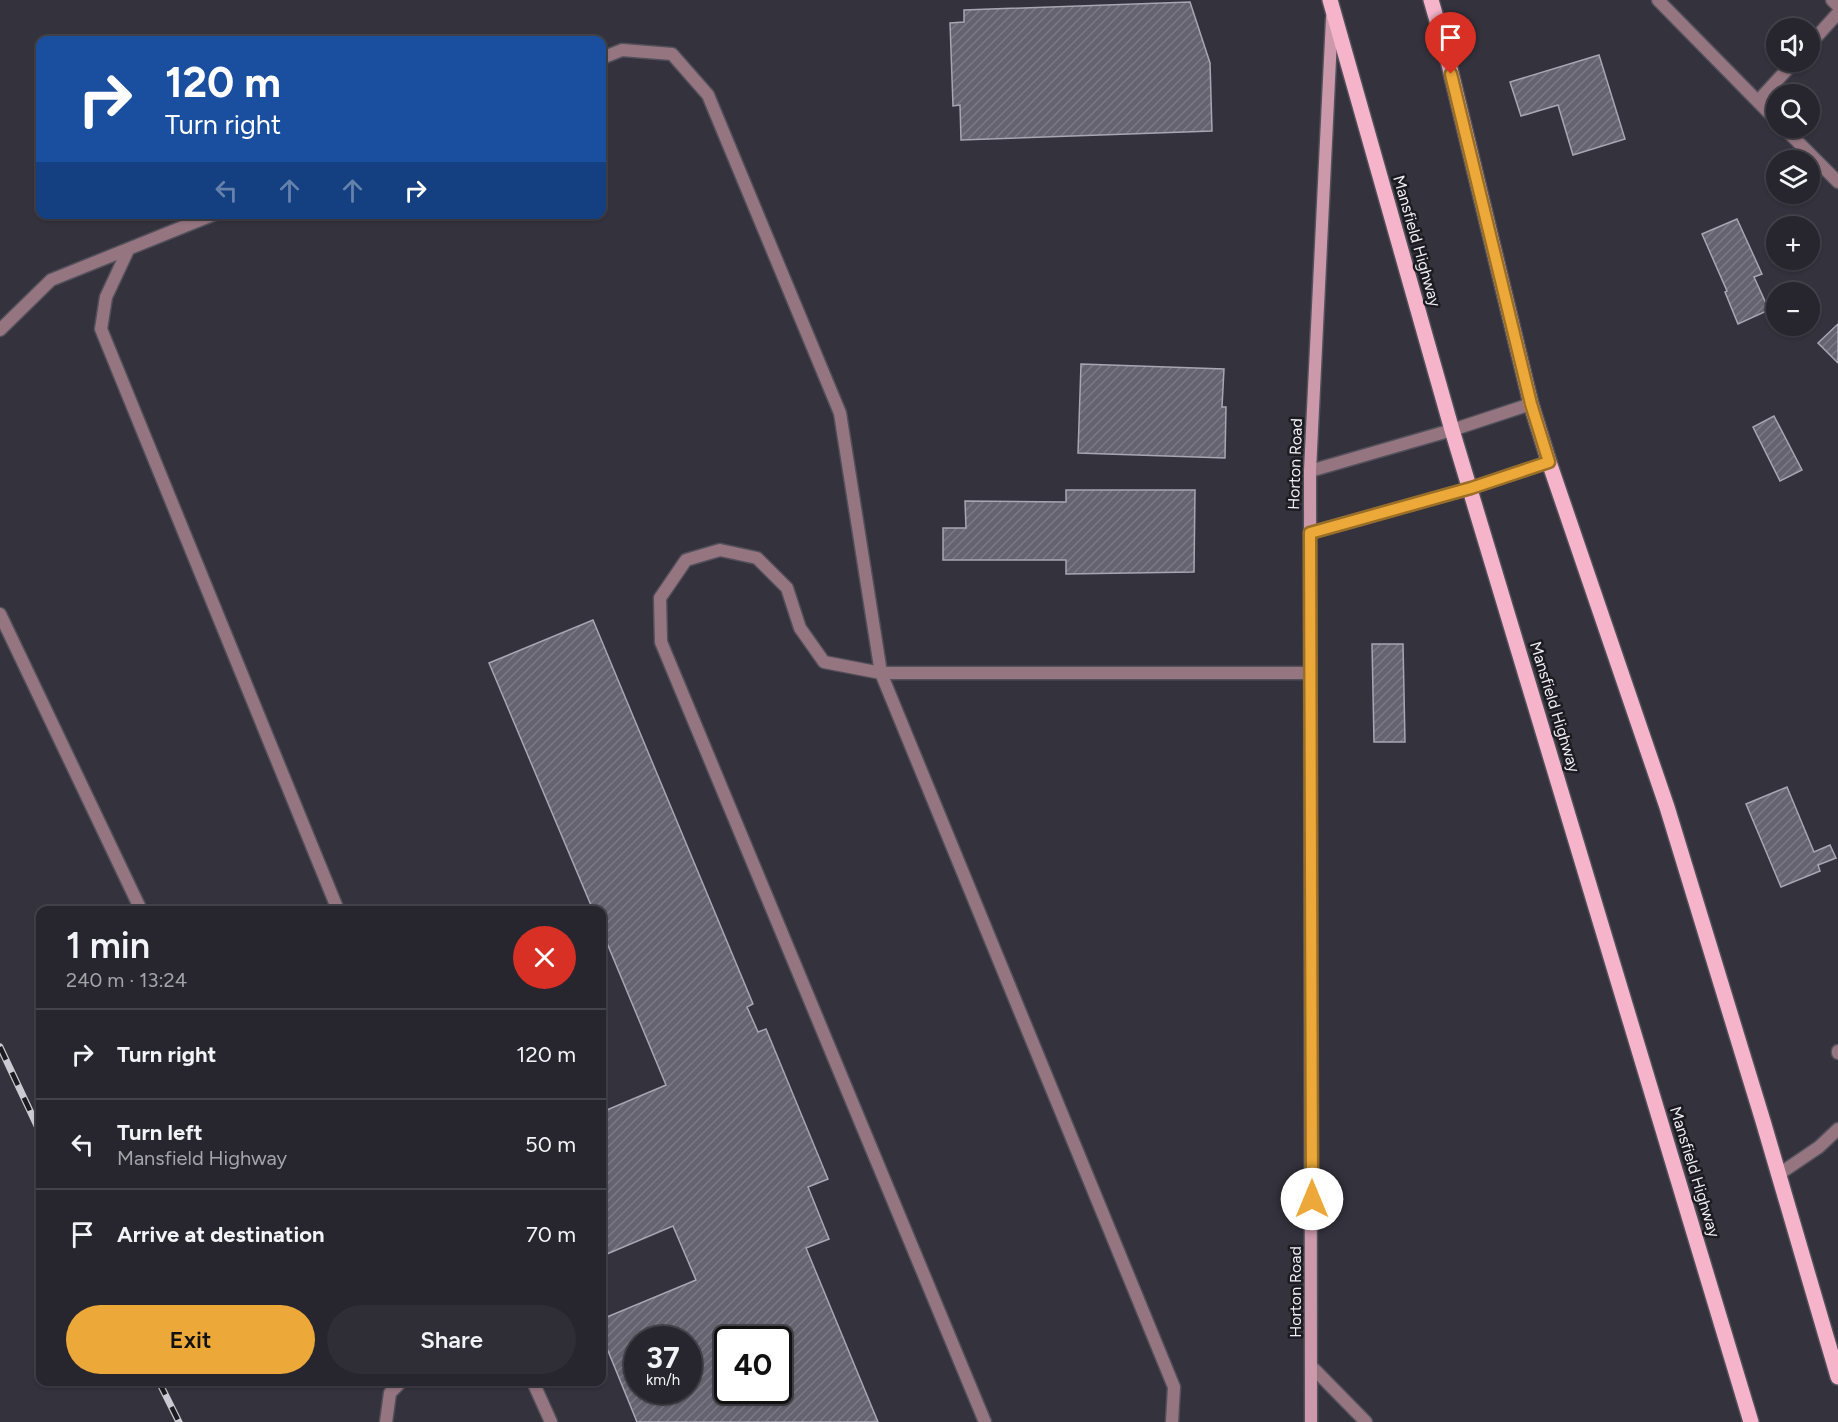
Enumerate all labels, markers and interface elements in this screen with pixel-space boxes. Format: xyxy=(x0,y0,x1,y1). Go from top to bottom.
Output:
pin xyxy=(1425,12,1476,74)
map controls xyxy=(1766,18,1820,336)
button: sound xyxy=(1766,18,1820,72)
icon: arrive xyxy=(1434,21,1467,54)
text: 120 m xyxy=(165,57,281,108)
icon: right xyxy=(66,60,144,138)
button: search xyxy=(1766,84,1820,138)
text: Turn right xyxy=(165,108,281,141)
button: layers xyxy=(1766,150,1820,204)
street label: Mansfield Highway xyxy=(1389,173,1445,310)
icon: left xyxy=(210,174,243,207)
icon: ahead xyxy=(273,174,306,207)
icon: ahead xyxy=(336,174,369,207)
icon: right xyxy=(399,174,432,207)
button: + xyxy=(1766,216,1820,270)
button: − xyxy=(1766,282,1820,336)
street label: Horton Road xyxy=(1284,418,1306,510)
street label: Mansfield Highway xyxy=(1526,639,1584,775)
text: 1 min xyxy=(66,924,150,967)
button: close xyxy=(513,926,576,989)
text: 240 m · 13:24 xyxy=(66,968,187,992)
icon: right xyxy=(66,1038,99,1071)
text: Turn right xyxy=(117,1041,216,1068)
text: 120 m xyxy=(516,1041,576,1068)
street label: Mansfield Highway xyxy=(1666,1104,1724,1240)
text: Turn left xyxy=(117,1119,203,1146)
icon: left xyxy=(66,1128,99,1161)
text: 50 m xyxy=(525,1131,576,1158)
text: Mansfield Highway xyxy=(117,1146,287,1170)
position arrow xyxy=(1280,1167,1344,1231)
icon: arrive xyxy=(66,1218,99,1251)
text: Arrive at destination xyxy=(117,1221,325,1248)
text: 70 m xyxy=(526,1221,576,1248)
street label: Horton Road xyxy=(1286,1246,1305,1338)
button: Exit xyxy=(66,1305,315,1374)
button: Share xyxy=(327,1305,576,1374)
speed limit sign: 40 xyxy=(714,1326,792,1404)
text: 37 xyxy=(646,1339,680,1376)
text: km/h xyxy=(646,1371,680,1389)

